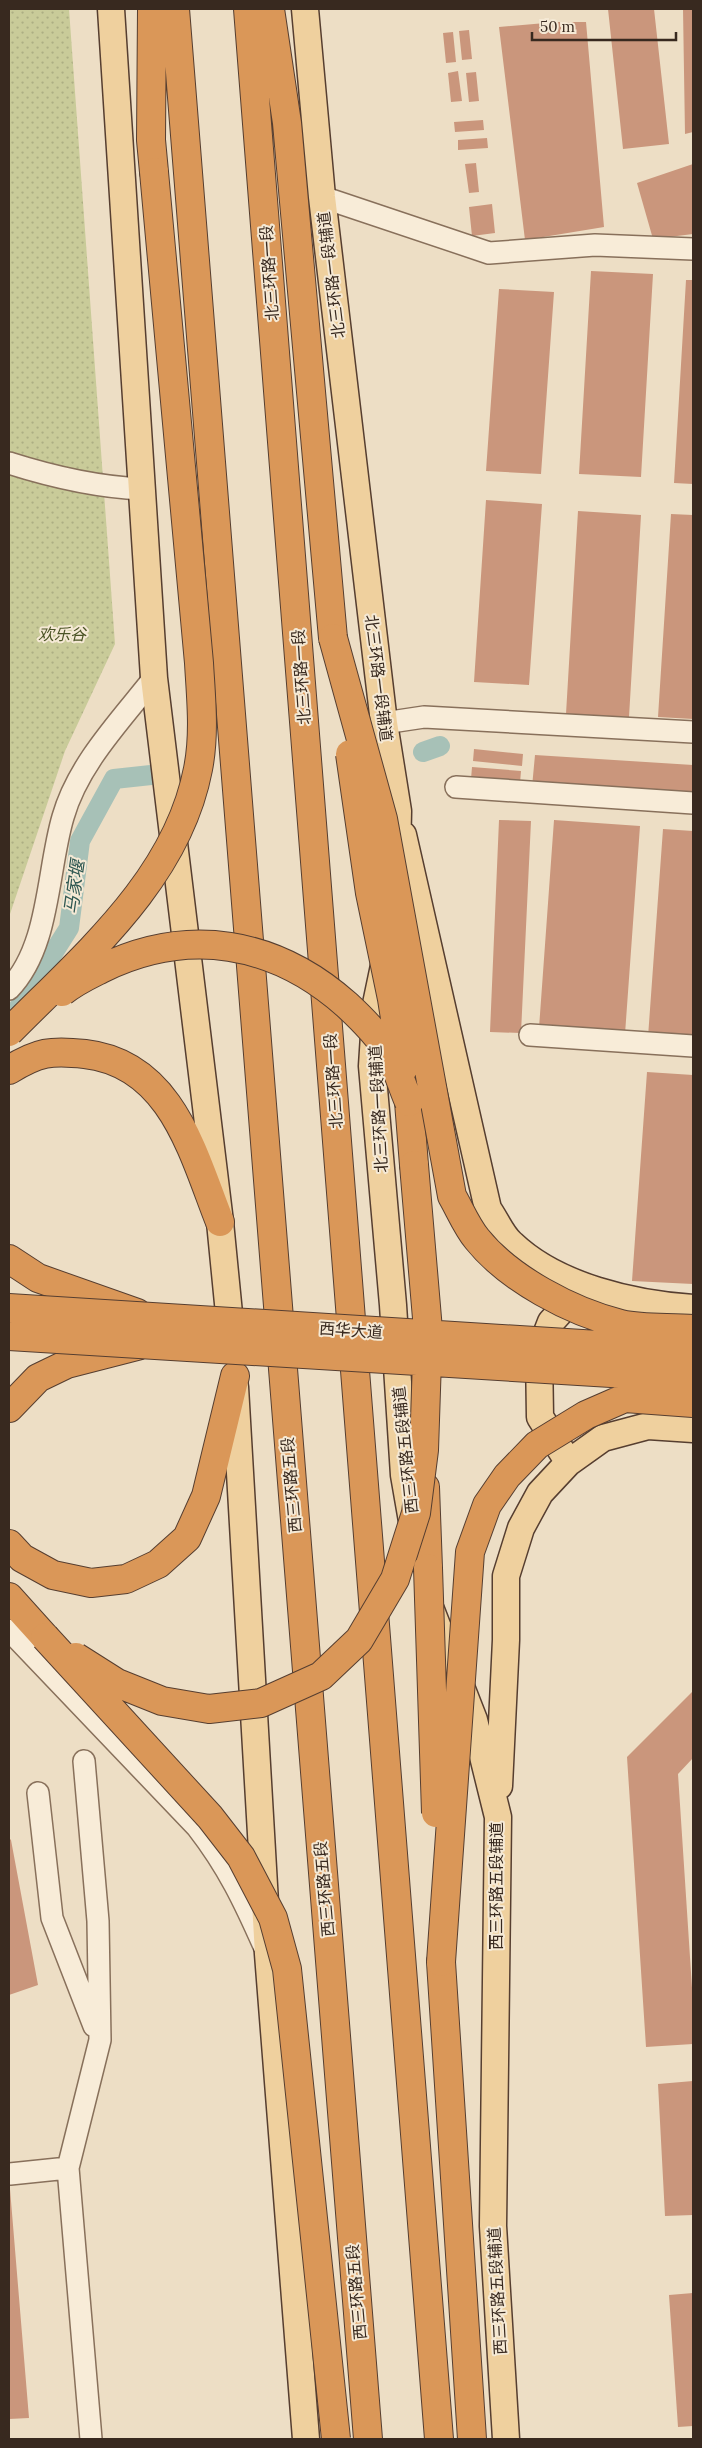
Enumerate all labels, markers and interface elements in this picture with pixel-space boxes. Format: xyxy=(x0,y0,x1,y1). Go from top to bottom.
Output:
scale bar xyxy=(532,10,676,42)
text: 50 m xyxy=(540,17,575,36)
street label: 北三环路一段辅道 xyxy=(313,210,349,340)
street label: 北三环路一段 xyxy=(256,224,282,322)
street label: 北三环路一段辅道 xyxy=(361,613,397,743)
park label: 欢乐谷 xyxy=(38,624,88,644)
street label: 北三环路一段 xyxy=(288,628,314,726)
water label: 马家堰 xyxy=(59,856,90,915)
street label: 北三环路一段 xyxy=(320,1032,346,1130)
street label: 北三环路一段辅道 xyxy=(365,1045,391,1173)
street label: 西华大道 xyxy=(318,1318,384,1342)
street label: 西三环路五段辅道 xyxy=(388,1385,422,1515)
street label: 西三环路五段 xyxy=(277,1436,305,1534)
street label: 西三环路五段辅道 xyxy=(486,1822,506,1950)
street label: 西三环路五段 xyxy=(310,1840,338,1938)
street label: 西三环路五段辅道 xyxy=(484,2227,510,2355)
street label: 西三环路五段 xyxy=(342,2243,370,2341)

